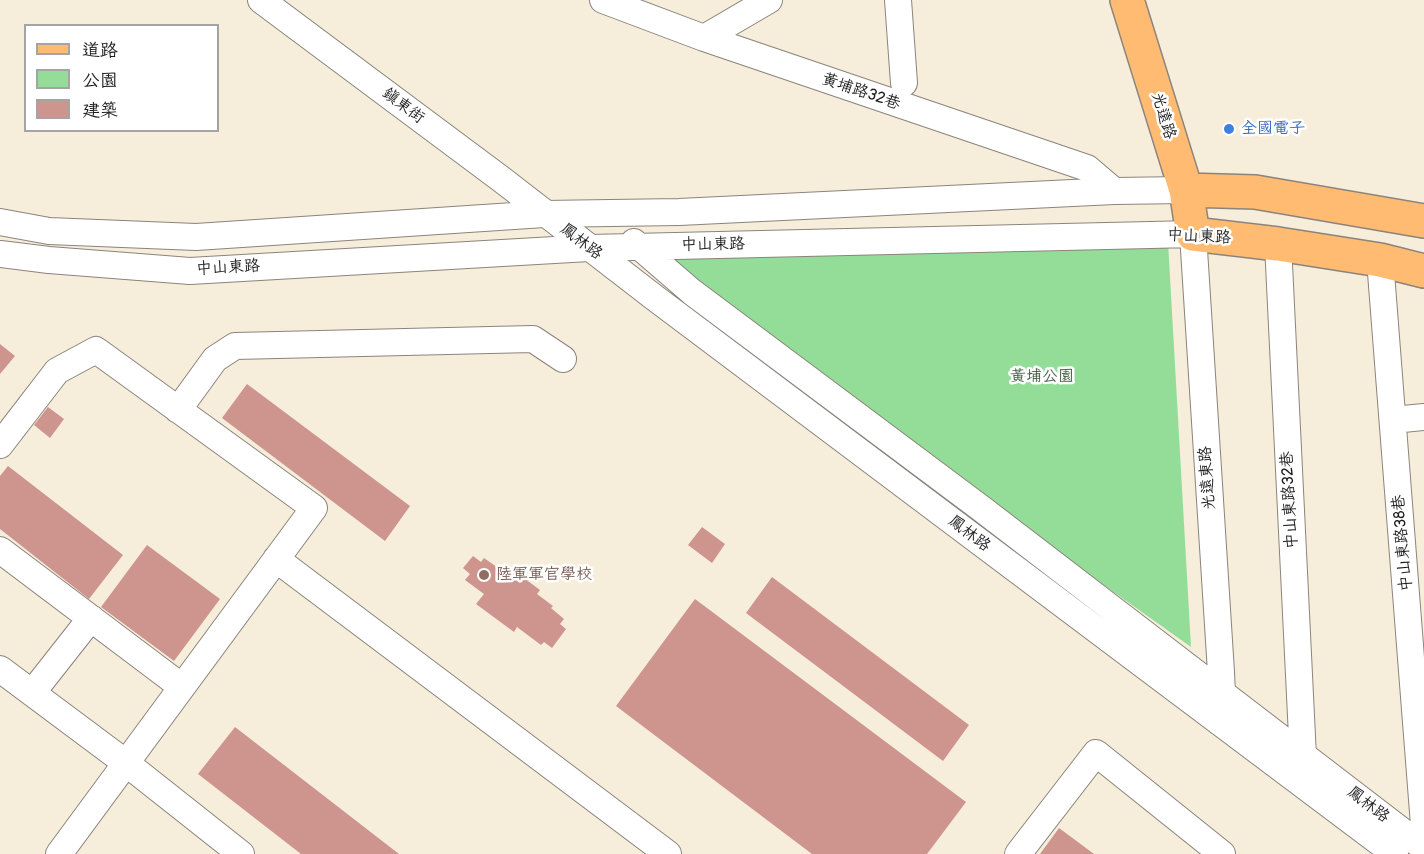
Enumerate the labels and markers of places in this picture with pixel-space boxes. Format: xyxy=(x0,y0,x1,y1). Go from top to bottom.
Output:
place label: 全國電子 xyxy=(1241,119,1305,139)
marker: 全國電子 xyxy=(1222,122,1236,136)
place label: 陸軍軍官學校 xyxy=(496,565,592,585)
marker: 陸軍軍官學校 xyxy=(477,568,491,582)

